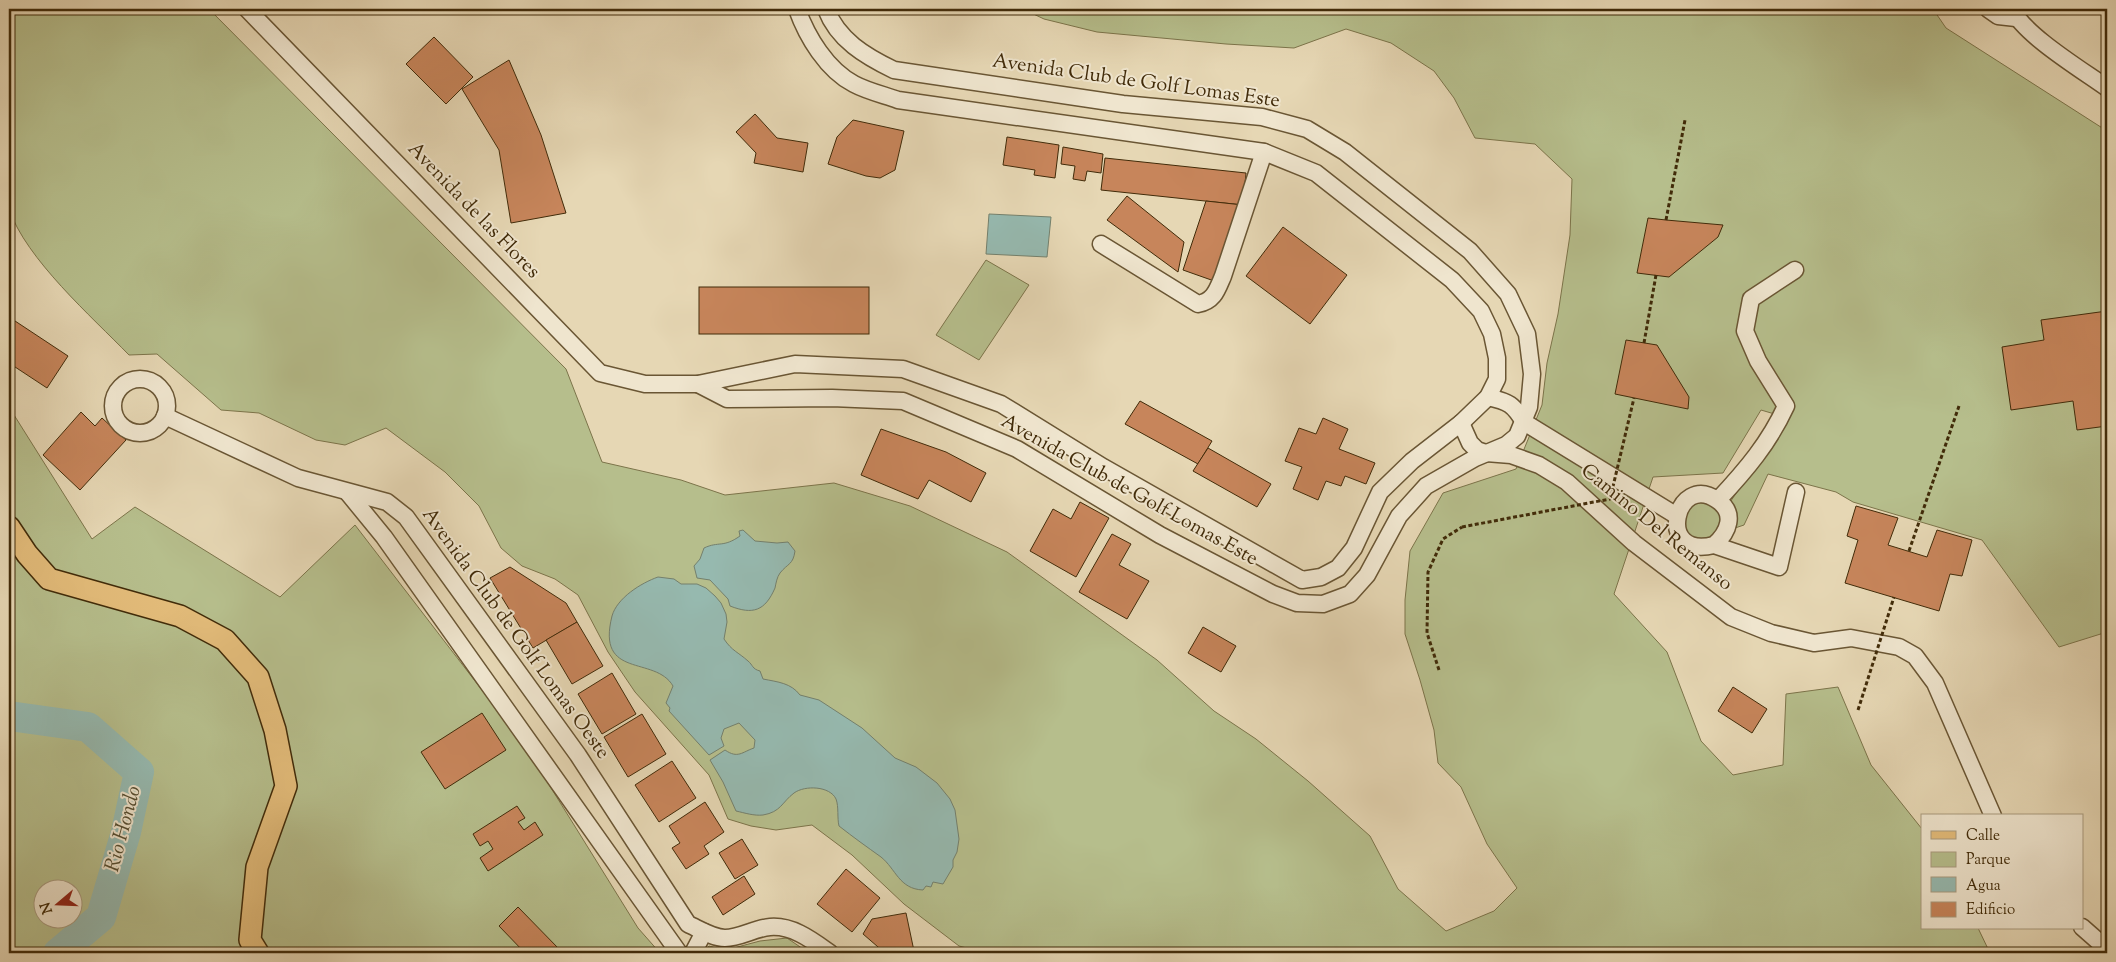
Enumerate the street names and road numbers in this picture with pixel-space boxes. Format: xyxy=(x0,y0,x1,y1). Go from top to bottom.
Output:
street label: Avenida Club de Golf Lomas Este xyxy=(990,47,1282,117)
street label: Avenida de las Flores xyxy=(400,136,546,286)
street label: Avenida Club de Golf Lomas Este xyxy=(995,408,1263,574)
street label: Camino Del Remanso xyxy=(1574,457,1738,599)
street label: Avenida Club de Golf Lomas Oeste xyxy=(414,502,616,766)

